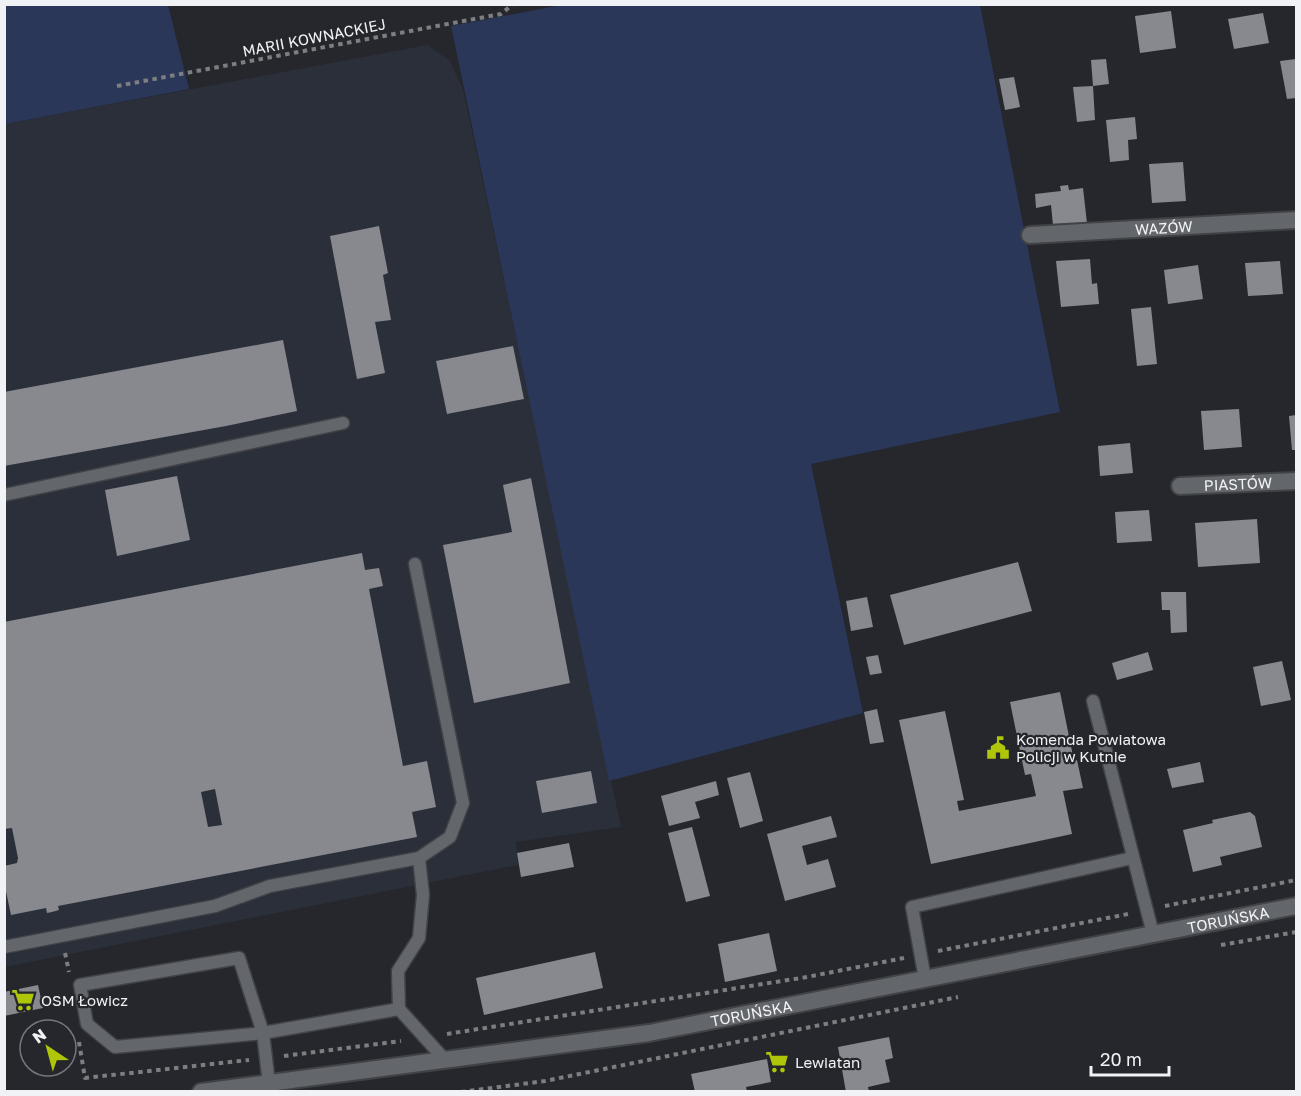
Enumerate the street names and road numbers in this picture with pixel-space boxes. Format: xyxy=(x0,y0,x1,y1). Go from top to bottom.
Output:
street label: MARII KOWNACKIEJ xyxy=(241,14,387,60)
street label: WAZÓW xyxy=(1134,217,1193,238)
street label: PIASTÓW xyxy=(1203,473,1272,494)
street label: TORUŃSKA xyxy=(1186,903,1270,936)
street label: TORUŃSKA xyxy=(709,996,794,1030)

